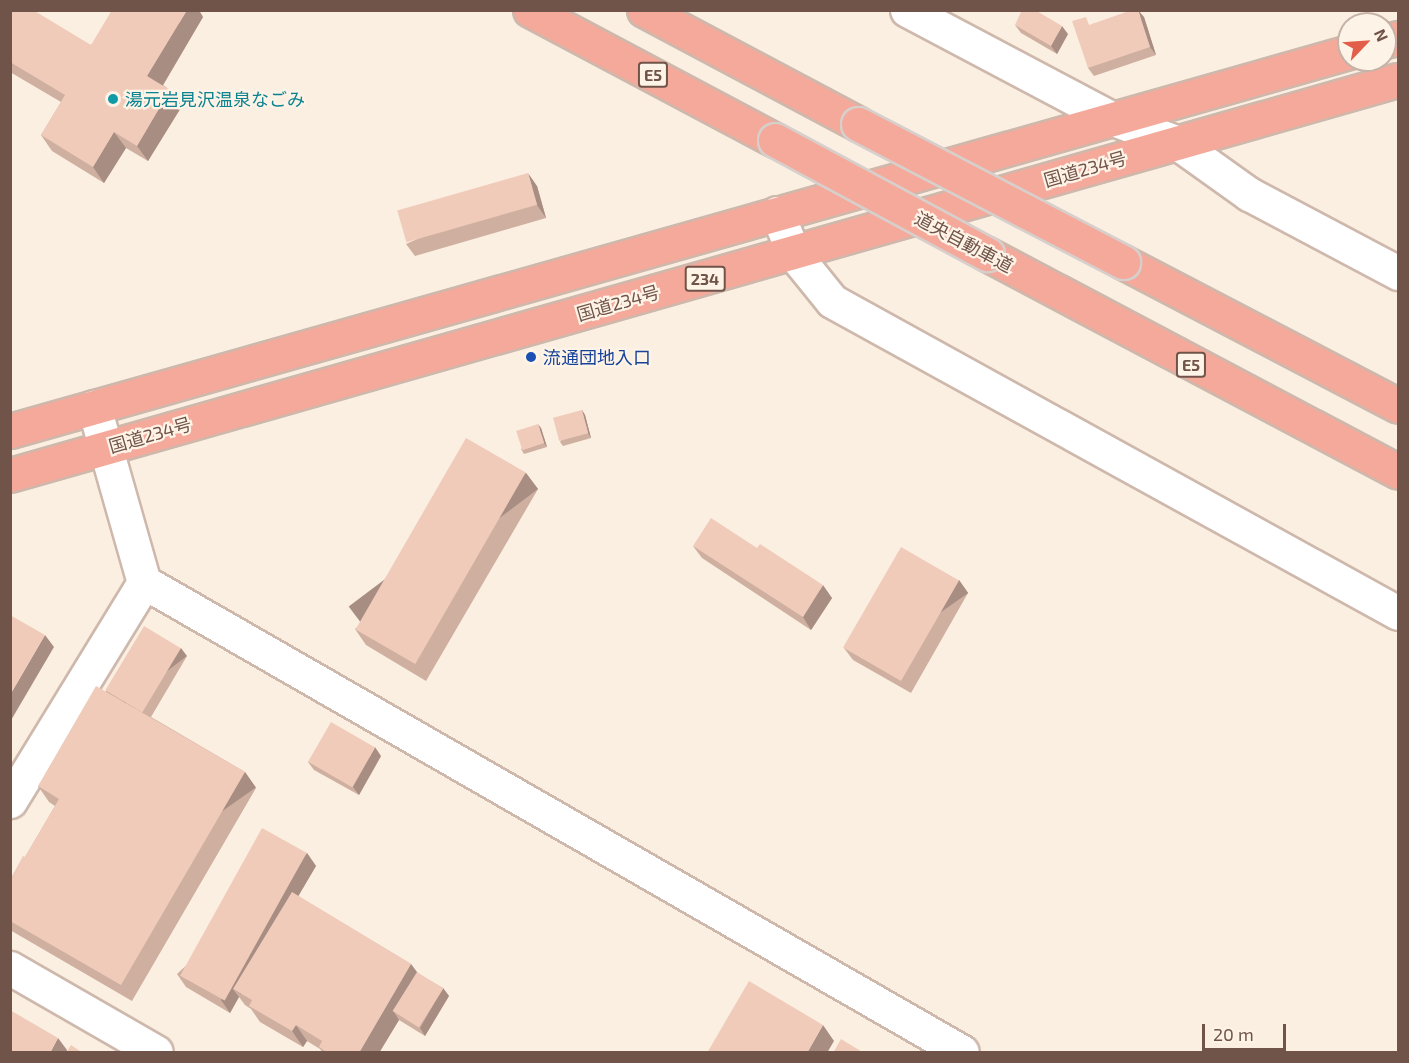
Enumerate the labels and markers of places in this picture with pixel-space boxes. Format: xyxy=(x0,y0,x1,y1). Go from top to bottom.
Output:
place label: 湯元岩見沢温泉なごみ xyxy=(125,88,305,110)
marker: 湯元岩見沢温泉なごみ xyxy=(106,92,120,106)
place label: 流通団地入口 xyxy=(543,346,651,368)
marker: 流通団地入口 xyxy=(524,350,538,364)

